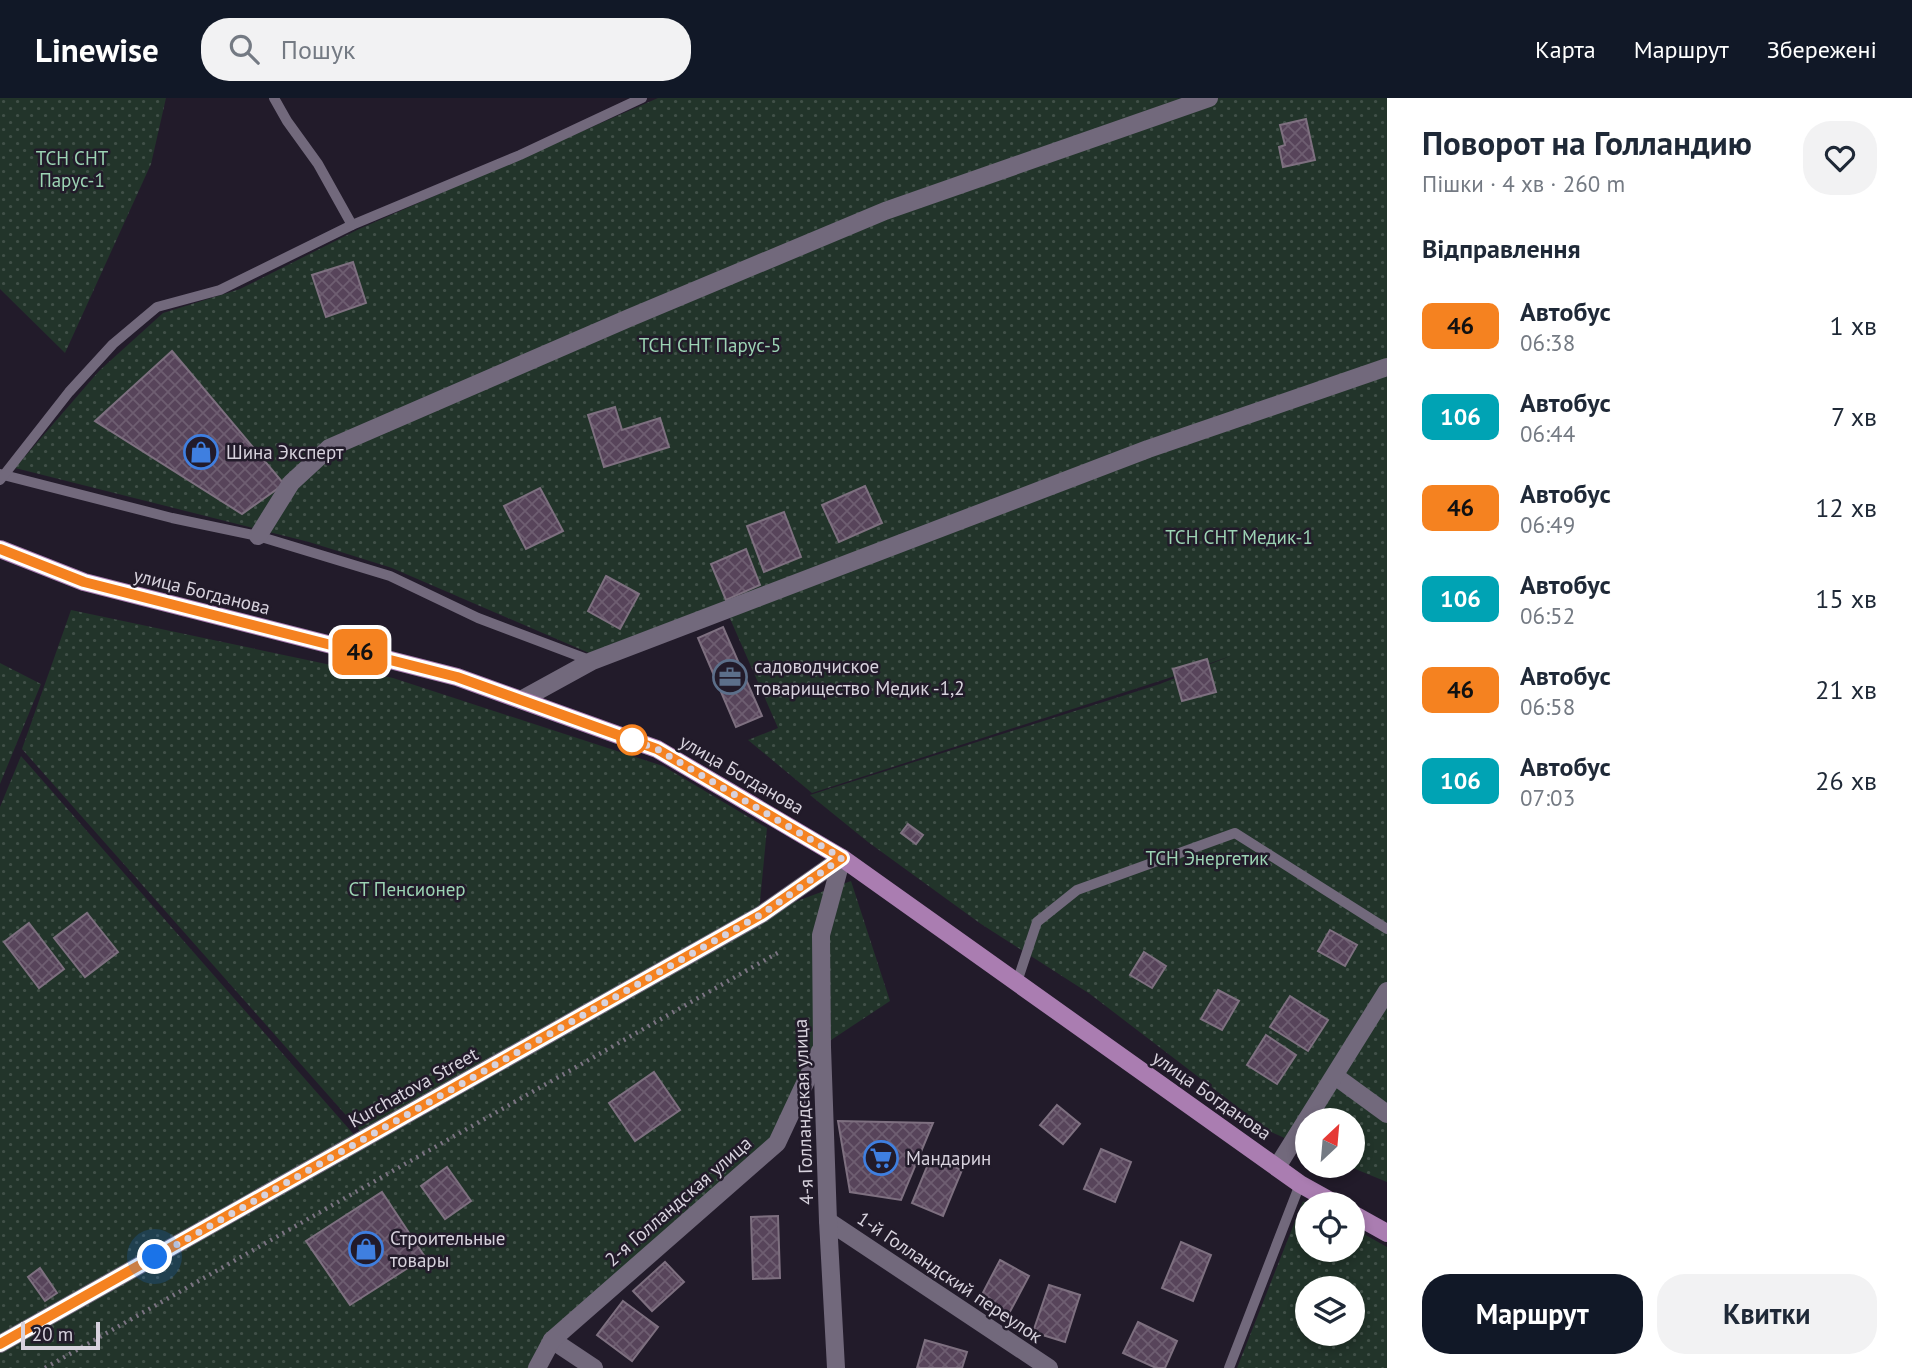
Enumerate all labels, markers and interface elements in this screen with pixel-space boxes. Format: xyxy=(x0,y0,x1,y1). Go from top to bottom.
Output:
search box xyxy=(201,18,691,81)
text: Linewise xyxy=(35,28,159,71)
icon: search xyxy=(225,30,263,68)
text: Пошук xyxy=(281,33,356,66)
text: Карта xyxy=(1535,34,1596,65)
text: Маршрут xyxy=(1634,34,1729,65)
text: Збережені xyxy=(1767,34,1877,65)
text: Поворот на Голландию xyxy=(1422,121,1752,164)
button: heart xyxy=(1803,121,1877,195)
park label: ТСН СНТ Парус-1 xyxy=(36,146,109,192)
text: Пішки · 4 хв · 260 m xyxy=(1422,169,1625,198)
text: Відправлення xyxy=(1422,232,1581,265)
text: Автобус xyxy=(1520,295,1611,328)
text: 1 хв xyxy=(1830,309,1877,342)
text: 46 xyxy=(1447,310,1474,341)
text: 06:38 xyxy=(1520,328,1575,357)
park label: ТСН СНТ Парус-5 xyxy=(639,333,781,357)
text: Автобус xyxy=(1520,386,1611,419)
text: 7 хв xyxy=(1831,400,1877,433)
text: 106 xyxy=(1440,401,1481,432)
text: 06:44 xyxy=(1520,419,1575,448)
shop icon: Шина Эксперт xyxy=(182,433,220,471)
place label: Шина Эксперт xyxy=(226,440,344,464)
text: Автобус xyxy=(1520,477,1611,510)
text: 12 хв xyxy=(1815,491,1877,524)
text: 46 xyxy=(1447,492,1474,523)
text: 06:49 xyxy=(1520,510,1575,539)
park label: ТСН СНТ Медик-1 xyxy=(1165,525,1313,549)
street label: улица Богданова xyxy=(131,562,273,620)
text: Автобус xyxy=(1520,568,1611,601)
text: 15 хв xyxy=(1815,582,1877,615)
text: 106 xyxy=(1440,583,1481,614)
text: 06:52 xyxy=(1520,601,1575,630)
line badge: 46 xyxy=(328,629,392,675)
text: 46 xyxy=(346,636,374,667)
place label: садоводчиское товарищество Медик -1,2 xyxy=(754,654,965,700)
office icon: садоводчиское товарищество Медик -1,2 xyxy=(711,658,749,696)
text: Автобус xyxy=(1520,659,1611,692)
text: 21 хв xyxy=(1815,673,1877,706)
text: 46 xyxy=(1447,674,1474,705)
text: 06:58 xyxy=(1520,692,1575,721)
unlabelled marker xyxy=(617,725,647,755)
street label: улица Богданова xyxy=(675,729,809,819)
text: Автобус xyxy=(1520,750,1611,783)
text: 26 хв xyxy=(1815,764,1877,797)
text: 106 xyxy=(1440,765,1481,796)
text: 07:03 xyxy=(1520,783,1575,812)
park label: ТСН Энергетик xyxy=(1146,846,1268,870)
park label: СТ Пенсионер xyxy=(348,877,466,901)
street label: 4-я Голландская улица xyxy=(788,1018,818,1206)
street label: Kurchatova Street xyxy=(344,1041,483,1133)
street label: улица Богданова xyxy=(1148,1045,1276,1145)
north arrow xyxy=(1295,1108,1365,1178)
map controls xyxy=(1295,1108,1365,1346)
street label: 2-я Голландская улица xyxy=(600,1131,756,1271)
supermarket icon: Мандарин xyxy=(862,1139,900,1177)
place label: Мандарин xyxy=(906,1146,991,1170)
button: locate xyxy=(1295,1192,1365,1262)
street label: 1-й Голландский переулок xyxy=(853,1206,1047,1348)
place label: Строительные товары xyxy=(390,1226,505,1272)
shop icon: Строительные товары xyxy=(347,1230,385,1268)
your location xyxy=(137,1239,172,1274)
button: Маршрут xyxy=(1422,1274,1643,1354)
button: Квитки xyxy=(1657,1274,1877,1354)
button: layers xyxy=(1295,1276,1365,1346)
scale bar xyxy=(21,1319,100,1351)
text: 20 m xyxy=(32,1322,73,1346)

